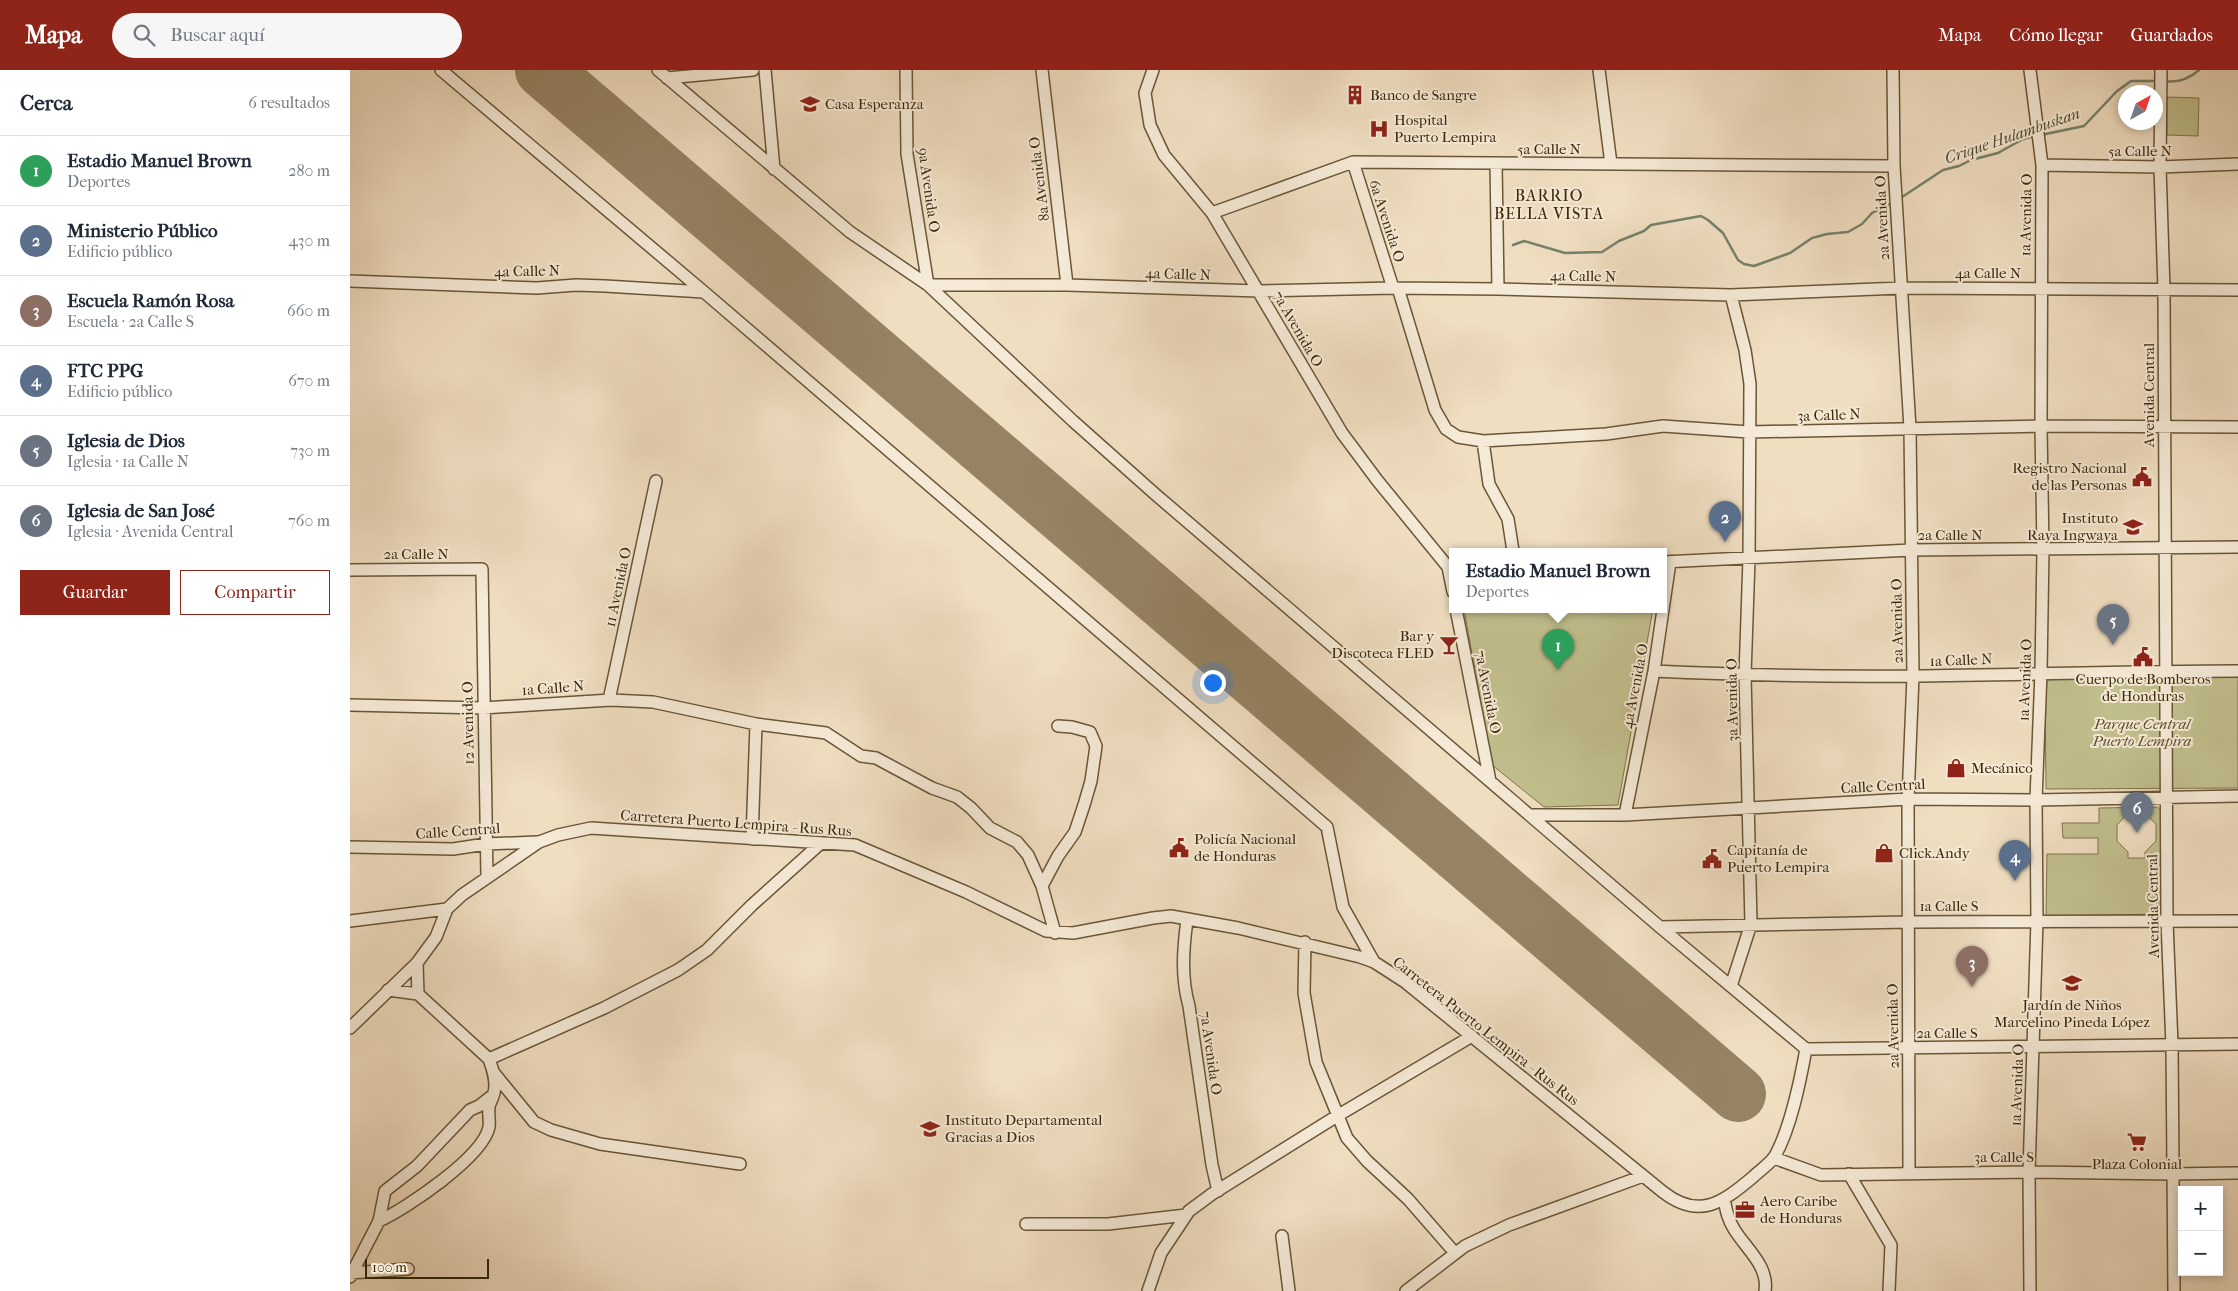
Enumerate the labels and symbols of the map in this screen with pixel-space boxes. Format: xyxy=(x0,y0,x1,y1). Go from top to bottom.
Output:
building icon: Banco de Sangre xyxy=(1344,84,1366,106)
north arrow xyxy=(2118,85,2163,130)
place label: Banco de Sangre xyxy=(1370,86,1477,104)
school or university icon: Casa Esperanza xyxy=(799,93,821,115)
place label: Casa Esperanza xyxy=(825,95,925,113)
water label: Crique Hulambuskan xyxy=(1942,103,2082,168)
place label: Hospital Puerto Lempira xyxy=(1394,111,1497,146)
hospital icon: Hospital Puerto Lempira xyxy=(1368,118,1390,140)
street label: 8a Avenida O xyxy=(1025,136,1053,222)
street label: 5a Calle N xyxy=(1517,140,1582,158)
street label: 5a Calle N xyxy=(2108,142,2173,160)
street label: 9a Avenida O xyxy=(914,147,944,234)
street label: 1a Avenida O xyxy=(2016,173,2036,257)
street label: 2a Avenida O xyxy=(1871,175,1893,261)
street label: 6a Avenida O xyxy=(1365,178,1409,265)
district label: BARRIO BELLA VISTA xyxy=(1494,186,1604,223)
street label: 4a Calle N xyxy=(494,261,561,281)
street label: 4a Calle N xyxy=(1145,264,1212,284)
street label: 4a Calle N xyxy=(1955,264,2022,282)
street label: 4a Calle N xyxy=(1550,266,1617,286)
street label: 7a Avenida O xyxy=(1269,288,1327,370)
street label: Avenida Central xyxy=(2140,343,2158,448)
street label: 3a Calle N xyxy=(1797,405,1862,425)
place label: Registro Nacional de las Personas xyxy=(2012,459,2127,494)
public building icon: Registro Nacional de las Personas xyxy=(2131,466,2153,488)
pin: 2 xyxy=(1709,501,1741,542)
place label: Instituto Raya Ingwaya xyxy=(2027,509,2119,544)
school or university icon: Instituto Raya Ingwaya xyxy=(2122,516,2144,538)
street label: 2a Calle N xyxy=(1917,526,1983,544)
street label: 2a Calle N xyxy=(383,545,449,563)
street label: 11 Avenida O xyxy=(601,545,635,629)
street label: 2a Avenida O xyxy=(1887,578,1907,664)
pin: 5 xyxy=(2097,604,2129,645)
place label: Bar y Discoteca FLED xyxy=(1331,627,1435,662)
pin: 1 xyxy=(1542,629,1574,670)
bar icon: Bar y Discoteca FLED xyxy=(1438,634,1460,656)
street label: 1a Avenida O xyxy=(2015,638,2035,722)
street label: 4a Avenida O xyxy=(1618,642,1652,730)
public building icon: Cuerpo de Bomberos de Honduras xyxy=(2132,646,2154,668)
street label: 7a Avenida O xyxy=(1471,649,1505,735)
street label: 1a Calle N xyxy=(1929,650,1993,670)
street label: 3a Avenida O xyxy=(1722,658,1742,742)
your location xyxy=(1200,670,1226,696)
place label: Cuerpo de Bomberos de Honduras xyxy=(2076,670,2211,705)
street label: 1a Calle N xyxy=(521,677,586,699)
street label: 12 Avenida O xyxy=(458,681,478,765)
park label: Parque Central Puerto Lempira xyxy=(2092,715,2192,750)
shop icon: Mecánico xyxy=(1945,757,1967,779)
place label: Mecánico xyxy=(1971,759,2033,777)
street label: Calle Central xyxy=(1840,775,1926,797)
pin: 6 xyxy=(2121,792,2153,833)
street label: Carretera Puerto Lempira - Rus Rus xyxy=(620,806,853,840)
street label: Calle Central xyxy=(415,819,501,843)
place label: Policía Nacional de Honduras xyxy=(1194,830,1296,865)
public building icon: Policía Nacional de Honduras xyxy=(1168,837,1190,859)
pin: 4 xyxy=(1999,840,2031,881)
place label: Capitanía de Puerto Lempira xyxy=(1727,841,1830,876)
shop icon: Click.Andy xyxy=(1873,842,1895,864)
place label: Click.Andy xyxy=(1899,844,1971,862)
public building icon: Capitanía de Puerto Lempira xyxy=(1701,848,1723,870)
street label: Avenida Central xyxy=(2143,854,2163,959)
street label: 1a Calle S xyxy=(1919,897,1979,915)
pin: 3 xyxy=(1956,946,1988,987)
street label: Carretera Puerto Lempira - Rus Rus xyxy=(1389,953,1583,1110)
school or university icon: Jardín de Niños Marcelino Pineda López xyxy=(2061,972,2083,994)
street label: 2a Avenida O xyxy=(1883,983,1903,1069)
place label: Jardín de Niños Marcelino Pineda López xyxy=(1994,996,2150,1031)
street label: 7a Avenida O xyxy=(1196,1010,1226,1096)
street label: 2a Calle S xyxy=(1916,1024,1978,1042)
street label: 1a Avenida O xyxy=(2007,1043,2027,1127)
place label: Instituto Departamental Gracias a Dios xyxy=(945,1111,1102,1146)
school or university icon: Instituto Departamental Gracias a Dios xyxy=(919,1118,941,1140)
supermarket icon: Plaza Colonial xyxy=(2126,1131,2148,1153)
street label: 3a Calle S xyxy=(1974,1148,2034,1166)
place label: Plaza Colonial xyxy=(2092,1155,2182,1173)
place label: Aero Caribe de Honduras xyxy=(1759,1192,1843,1227)
office icon: Aero Caribe de Honduras xyxy=(1734,1199,1756,1221)
scale bar xyxy=(365,1256,489,1279)

